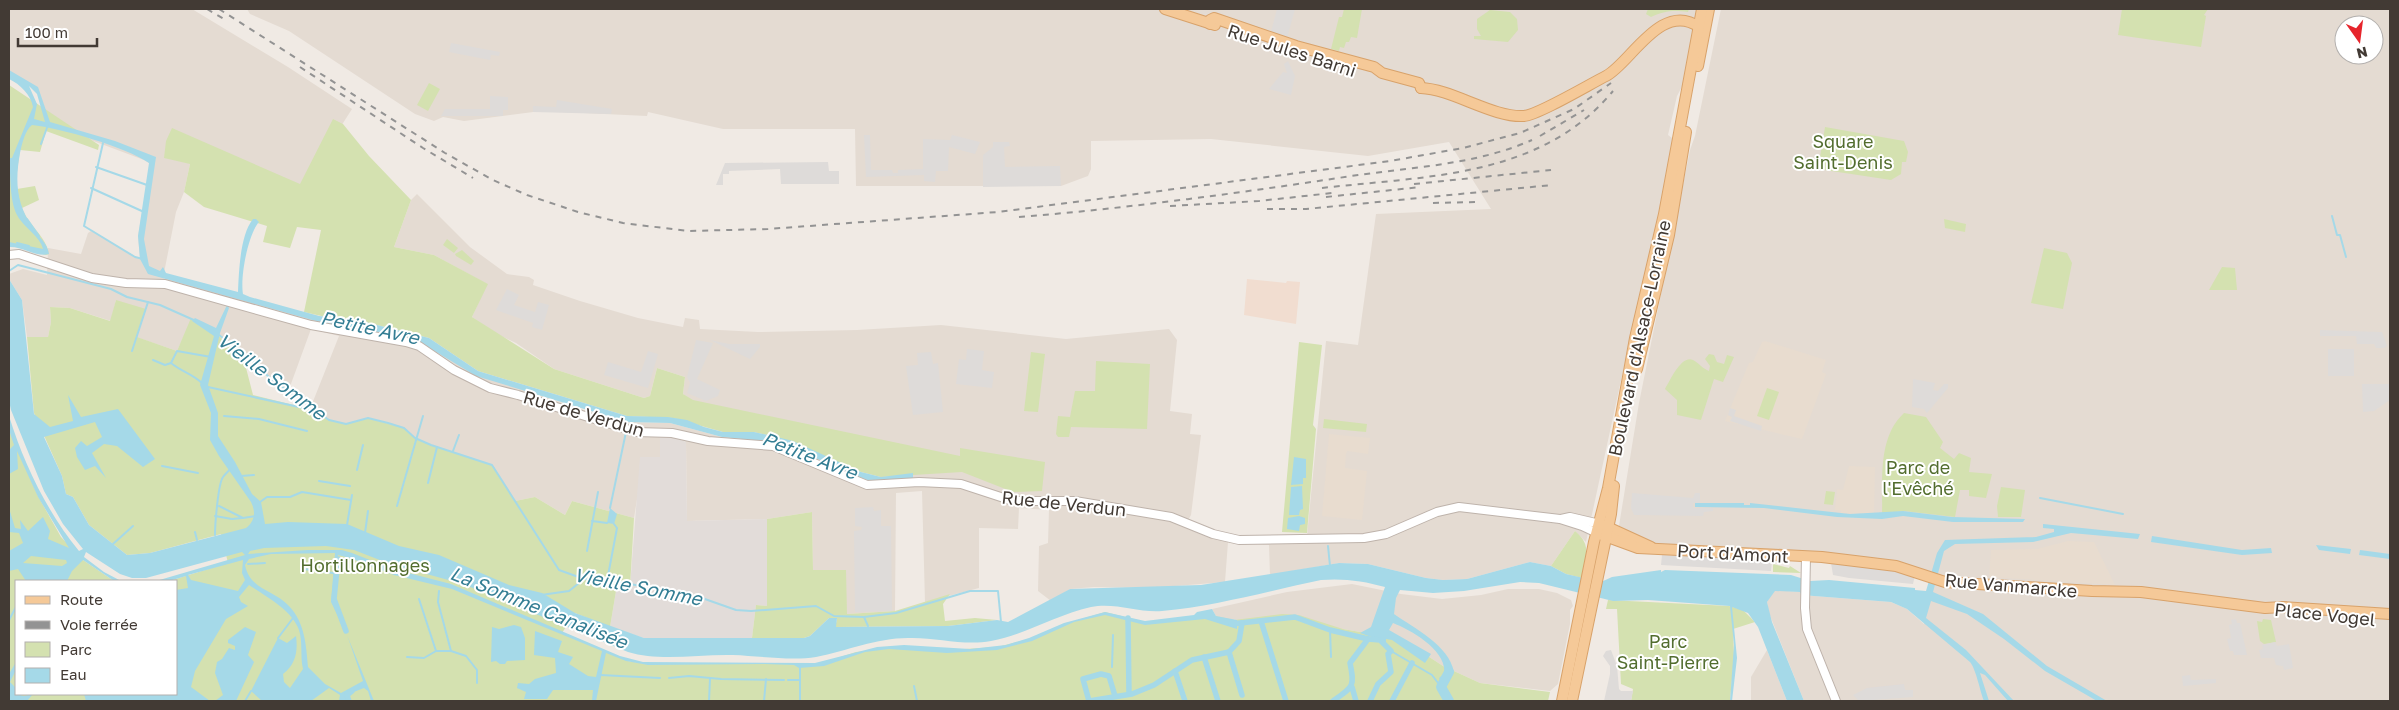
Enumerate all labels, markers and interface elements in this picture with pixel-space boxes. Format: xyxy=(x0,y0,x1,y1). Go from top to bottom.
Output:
scale bar xyxy=(18,15,96,47)
north arrow xyxy=(2334,15,2384,65)
street label: Rue Jules Barni xyxy=(1225,19,1359,81)
text: 100 m xyxy=(25,23,68,41)
text: N xyxy=(2355,44,2369,63)
park label: Square Saint-Denis xyxy=(1793,130,1893,173)
street label: Boulevard d'Alsace-Lorraine xyxy=(1603,218,1675,458)
water label: Petite Avre xyxy=(319,305,423,349)
water label: Vieille Somme xyxy=(213,328,332,425)
street label: Rue de Verdun xyxy=(521,385,647,441)
water label: Petite Avre xyxy=(759,426,863,484)
park label: Parc de l'Evêché xyxy=(1882,456,1954,499)
street label: Rue de Verdun xyxy=(1001,486,1127,520)
street label: Port d'Amont xyxy=(1677,539,1789,567)
park label: Hortillonnages xyxy=(300,554,430,576)
water label: La Somme Canalisée xyxy=(447,561,633,654)
water label: Vieille Somme xyxy=(572,562,706,610)
street label: Rue Vanmarcke xyxy=(1944,568,2078,602)
legend xyxy=(15,580,178,695)
text: Route xyxy=(60,590,103,608)
street label: Place Vogel xyxy=(2273,598,2377,630)
text: Voie ferrée xyxy=(60,615,138,633)
park label: Parc Saint-Pierre xyxy=(1617,630,1719,673)
text: Parc xyxy=(60,640,92,658)
text: Eau xyxy=(60,665,87,683)

